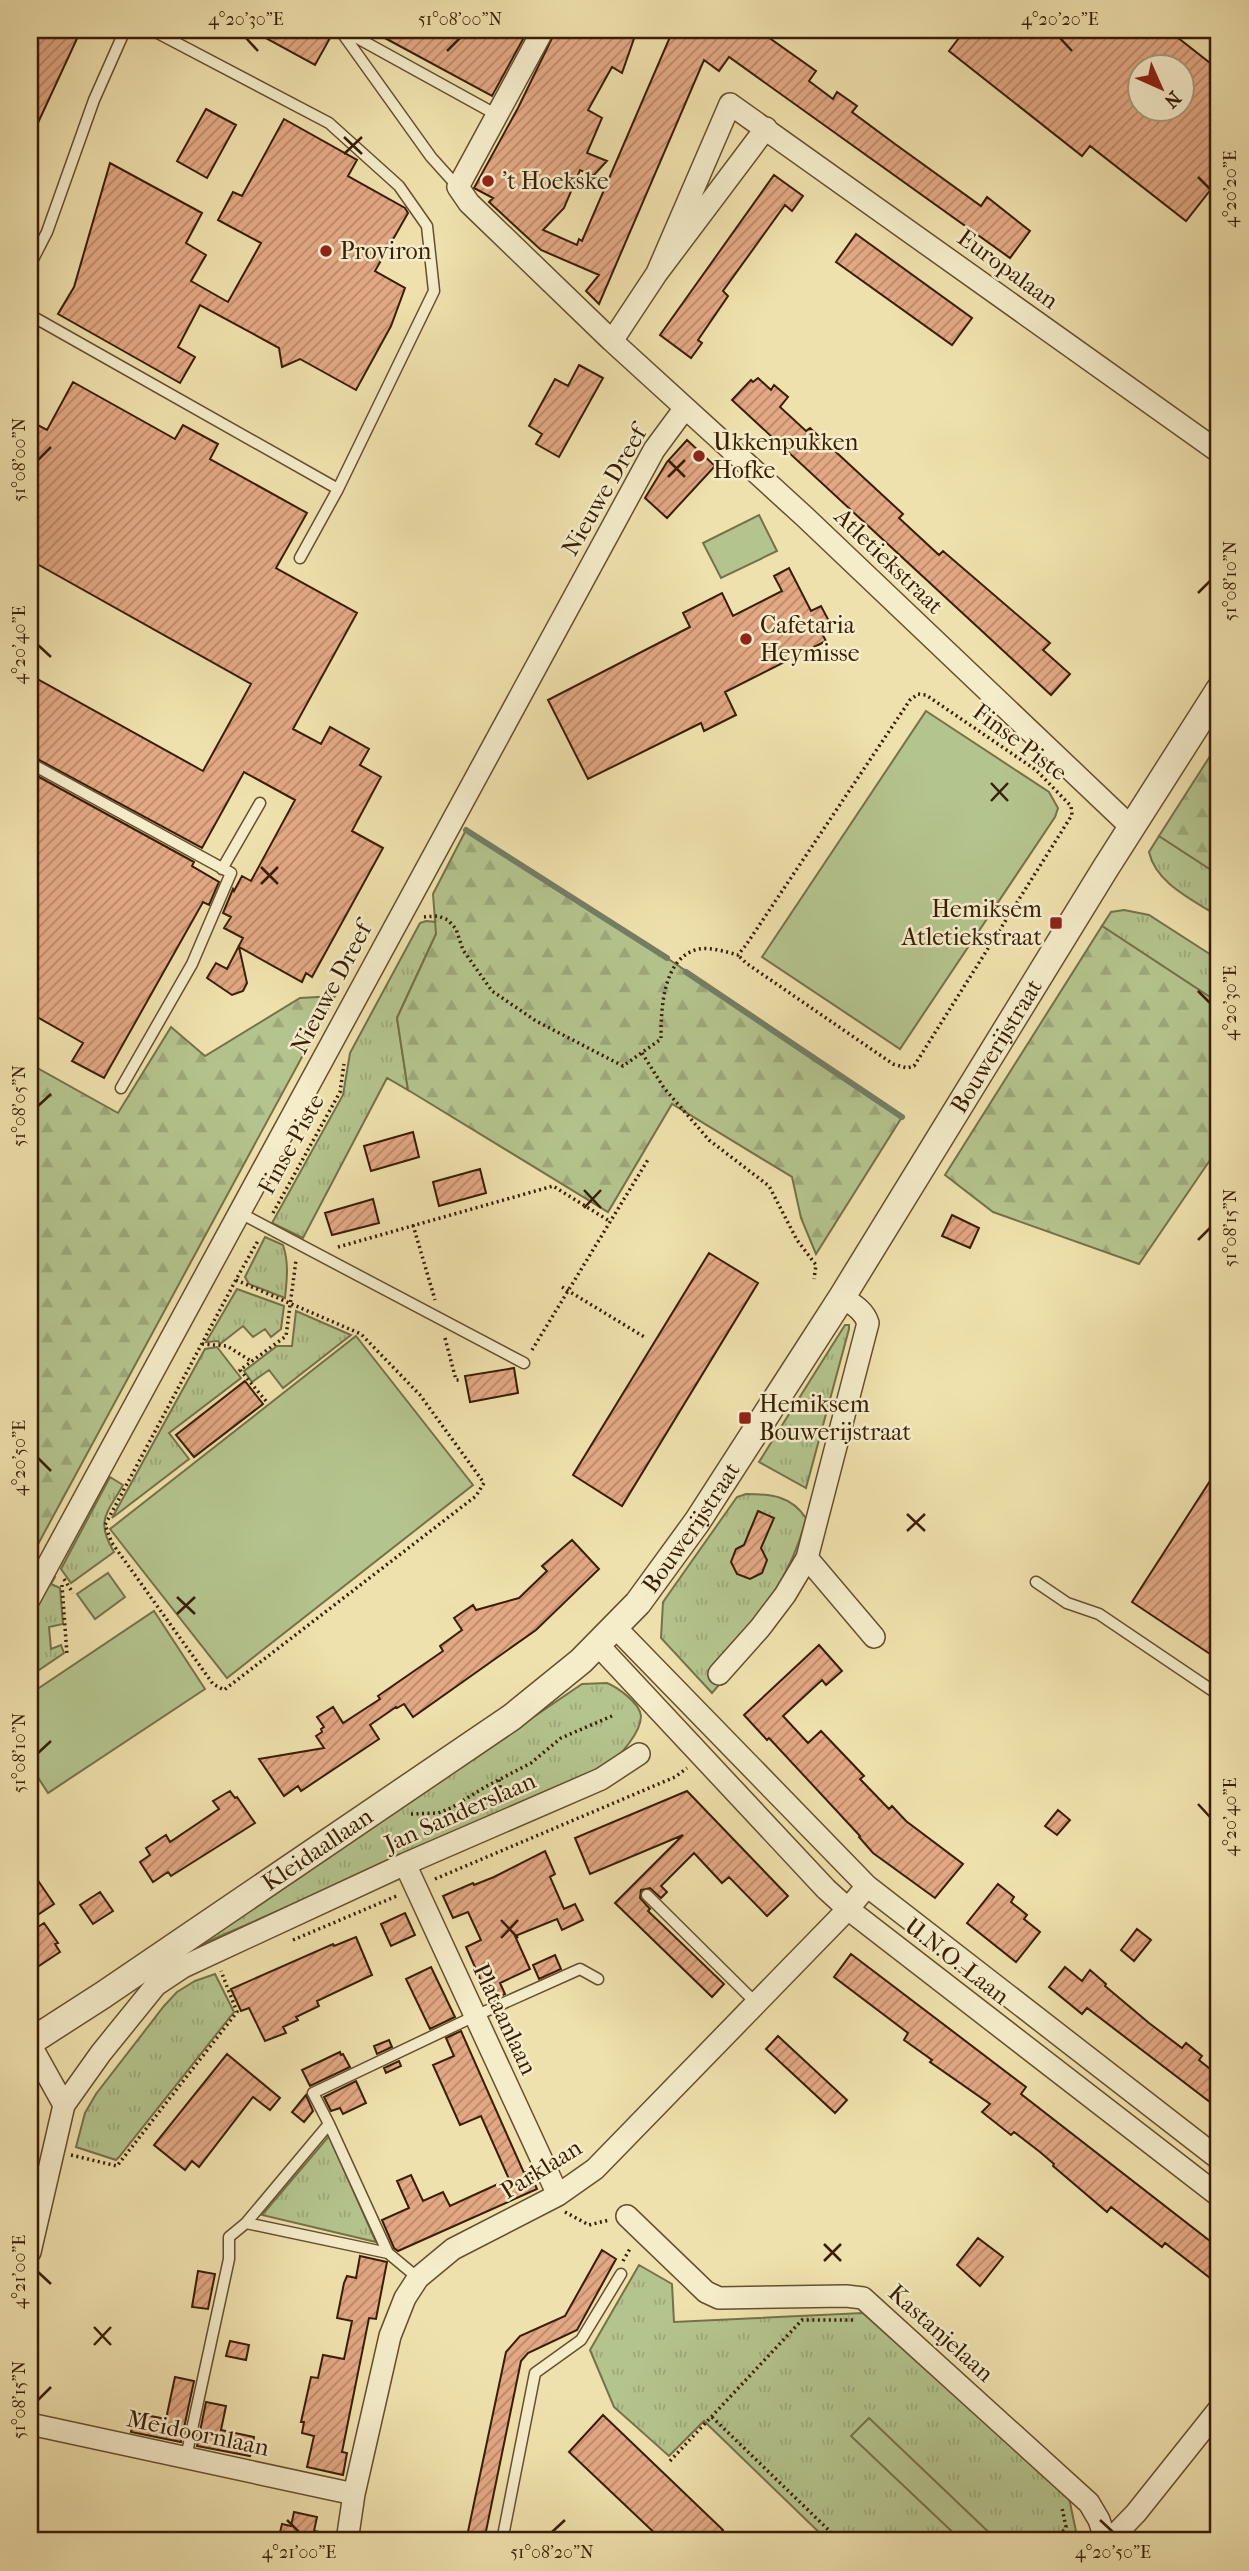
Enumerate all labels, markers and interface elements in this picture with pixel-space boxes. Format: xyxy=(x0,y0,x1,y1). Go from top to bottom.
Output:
text: 4°20'30"E xyxy=(208,9,284,30)
text: 51°08'00"N xyxy=(418,9,502,30)
text: 4°20'20"E xyxy=(1021,9,1099,30)
north arrow xyxy=(1126,52,1196,122)
text: N xyxy=(1159,86,1185,113)
text: 4°20'20"E xyxy=(1220,150,1241,228)
place label: 't Hoekske xyxy=(502,167,609,195)
marker: 't Hoekske xyxy=(480,173,496,189)
street label: Europalaan xyxy=(952,223,1064,315)
place label: Proviron xyxy=(340,237,431,265)
marker: Proviron xyxy=(318,243,334,259)
street label: Nieuwe Dreef xyxy=(556,417,655,561)
text: 51°08'00"N xyxy=(9,418,30,502)
place label: Ukkenpukken Hofke xyxy=(713,428,859,484)
marker: Ukkenpukken Hofke xyxy=(691,448,707,464)
street label: Atletiekstraat xyxy=(828,502,949,620)
text: 51°08'10"N xyxy=(1220,540,1241,621)
text: 4°20'40"E xyxy=(9,606,30,684)
place label: Cafetaria Heymisse xyxy=(760,611,860,667)
marker: Cafetaria Heymisse xyxy=(738,631,754,647)
street label: Finse Piste xyxy=(967,698,1073,787)
place label: Hemiksem Atletiekstraat xyxy=(901,895,1042,951)
street label: Nieuwe Dreef xyxy=(285,913,380,1058)
marker: Hemiksem Atletiekstraat xyxy=(1048,915,1064,931)
text: 4°20'30"E xyxy=(1220,965,1241,1041)
street label: Bouwerijstraat xyxy=(944,974,1048,1118)
text: 51°08'05"N xyxy=(9,1065,30,1147)
street label: Finse Piste xyxy=(252,1089,330,1199)
text: 51°08'15"N xyxy=(1220,1188,1241,1267)
place label: Hemiksem Bouwerijstraat xyxy=(759,1390,911,1446)
marker: Hemiksem Bouwerijstraat xyxy=(737,1410,753,1426)
text: 4°20'50"E xyxy=(9,1420,30,1496)
street label: Bouwerijstraat xyxy=(636,1457,746,1598)
text: 51°08'10"N xyxy=(9,1712,30,1793)
street label: Jan Sanderslaan xyxy=(378,1766,540,1859)
text: 4°20'40"E xyxy=(1220,1778,1241,1856)
street label: Kleidaallaan xyxy=(257,1802,378,1897)
street label: U.N.O.-Laan xyxy=(899,1912,1015,2010)
street label: Plataanlaan xyxy=(467,1959,543,2079)
street label: Parklaan xyxy=(495,2133,587,2205)
text: 4°21'00"E xyxy=(9,2235,30,2309)
street label: Kastanjelaan xyxy=(883,2278,999,2388)
text: 51°08'15"N xyxy=(9,2360,30,2439)
street label: Meidoornlaan xyxy=(124,2404,272,2462)
text: 4°21'00"E xyxy=(262,2542,336,2563)
text: 51°08'20"N xyxy=(510,2542,594,2563)
text: 4°20'50"E xyxy=(1075,2542,1151,2563)

